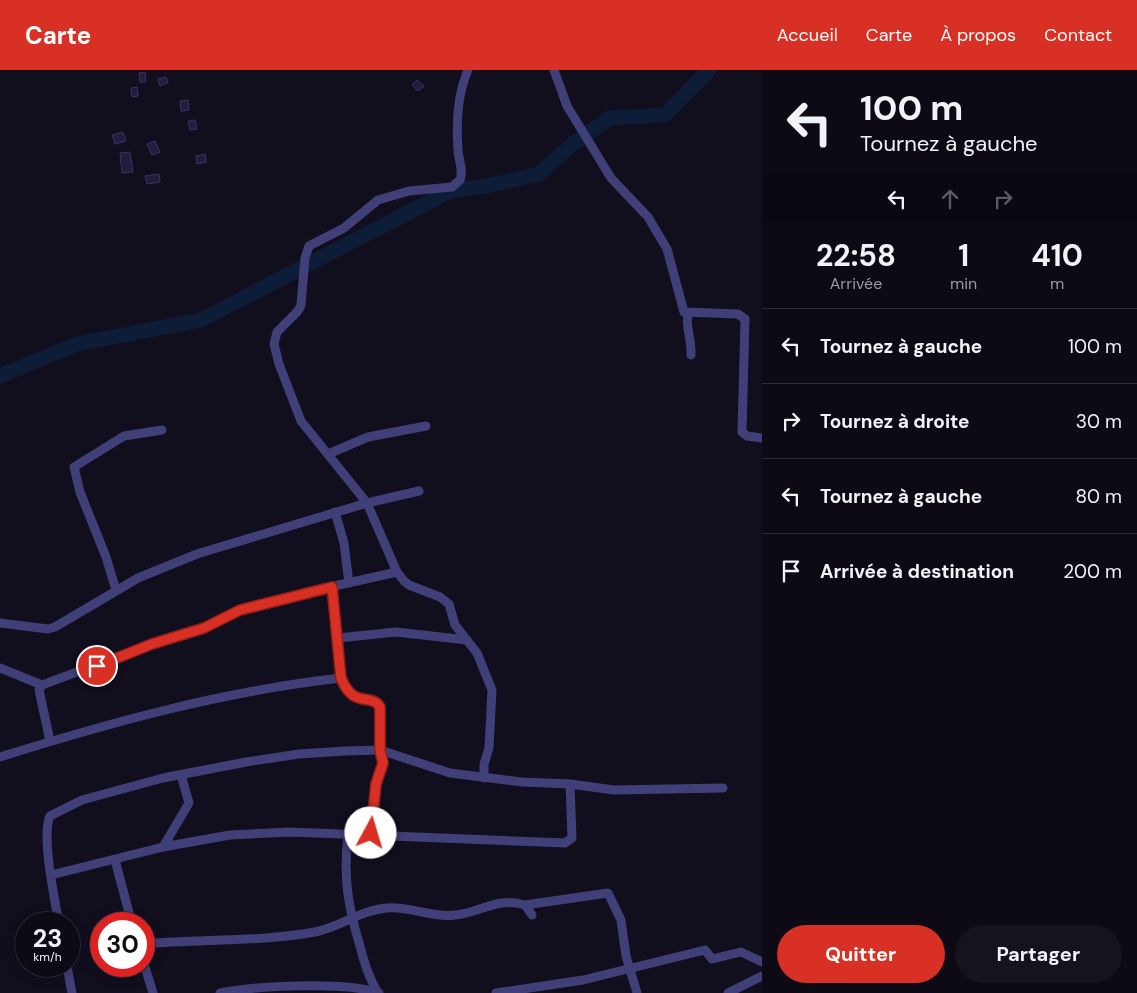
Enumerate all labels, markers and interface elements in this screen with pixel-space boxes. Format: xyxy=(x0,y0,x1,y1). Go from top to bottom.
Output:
text: Carte xyxy=(25,20,91,51)
text: Accueil xyxy=(777,23,838,47)
text: Carte xyxy=(866,23,912,47)
text: À propos xyxy=(940,23,1016,47)
text: Contact xyxy=(1044,23,1112,47)
text: 100 m xyxy=(860,85,963,131)
icon: left xyxy=(777,90,842,155)
text: Tournez à gauche xyxy=(860,129,1038,158)
icon: left xyxy=(883,185,911,213)
icon: ahead xyxy=(936,185,964,213)
icon: right xyxy=(989,185,1017,213)
text: 22:58 xyxy=(816,236,896,275)
text: 1 xyxy=(958,236,969,275)
text: 410 xyxy=(1031,236,1083,275)
text: Arrivée xyxy=(830,273,882,294)
text: min xyxy=(950,273,977,294)
text: m xyxy=(1050,273,1064,294)
icon: left xyxy=(777,332,805,360)
text: Tournez à gauche xyxy=(820,334,982,359)
text: 100 m xyxy=(1068,334,1122,359)
icon: right xyxy=(777,407,805,435)
text: Tournez à droite xyxy=(820,409,970,434)
text: 30 m xyxy=(1076,409,1122,434)
icon: left xyxy=(777,482,805,510)
text: Tournez à gauche xyxy=(820,484,982,509)
text: 80 m xyxy=(1075,484,1122,509)
icon: arrive xyxy=(777,557,805,585)
text: Arrivée à destination xyxy=(820,559,1014,584)
text: 200 m xyxy=(1063,559,1122,584)
pin xyxy=(76,645,118,687)
icon: arrive xyxy=(83,652,111,680)
position arrow xyxy=(344,806,396,858)
speed limit sign: 30 xyxy=(90,912,155,977)
text: 23 xyxy=(33,922,62,955)
button: Quitter xyxy=(777,925,945,983)
button: Partager xyxy=(955,925,1122,983)
text: km/h xyxy=(33,949,62,965)

